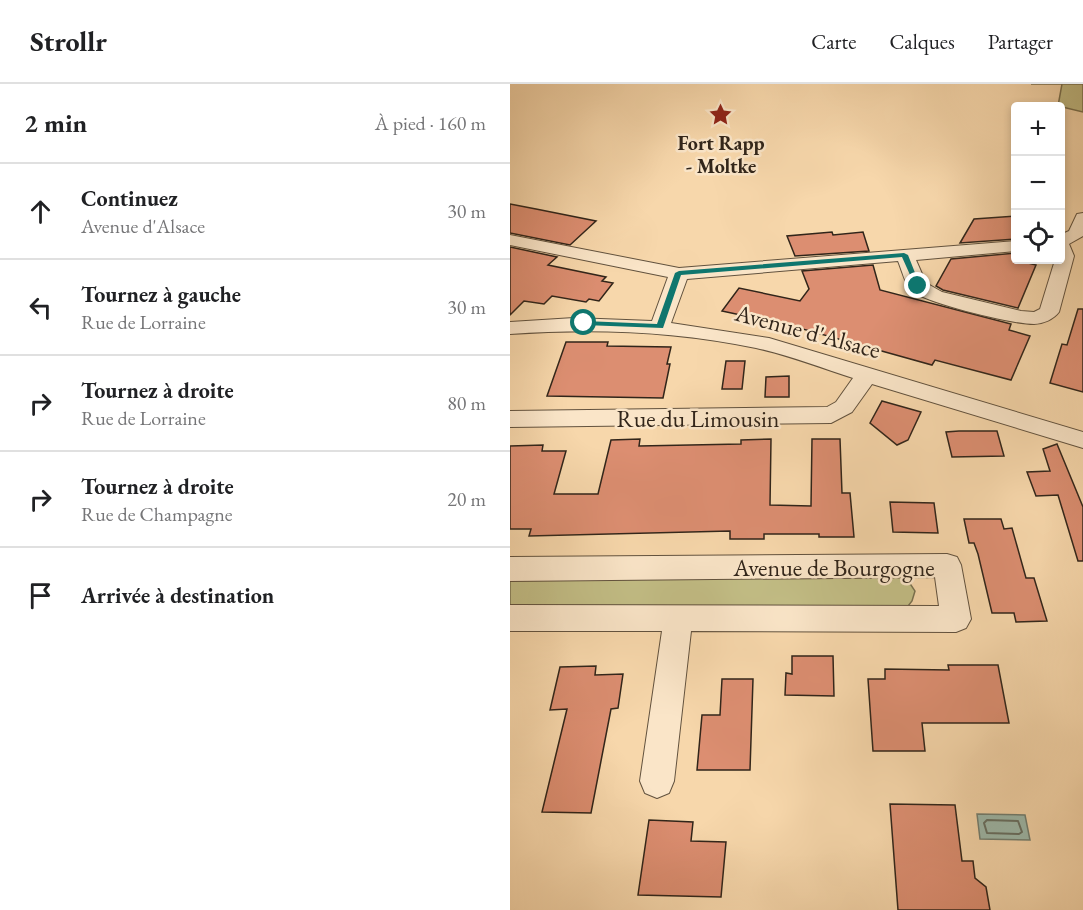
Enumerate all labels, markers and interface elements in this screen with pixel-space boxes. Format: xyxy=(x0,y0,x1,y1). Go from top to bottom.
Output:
text: Strollr xyxy=(30,23,107,59)
text: Carte xyxy=(811,28,856,55)
text: Calques xyxy=(889,28,955,55)
text: Partager xyxy=(988,28,1053,55)
place icon: Fort Rapp - Moltke xyxy=(708,102,734,128)
map controls xyxy=(1011,102,1065,264)
button: + xyxy=(1011,102,1065,156)
text: 2 min xyxy=(24,106,87,140)
text: À pied · 160 m xyxy=(375,110,486,136)
place label: Fort Rapp - Moltke xyxy=(678,130,764,179)
button: − xyxy=(1011,156,1065,210)
text: Continuez xyxy=(81,184,178,213)
icon: ahead xyxy=(24,195,57,228)
text: 30 m xyxy=(447,198,486,224)
button: locate xyxy=(1011,210,1065,264)
text: Avenue d'Alsace xyxy=(81,213,205,239)
route end xyxy=(904,272,930,298)
text: Tournez à gauche xyxy=(81,280,241,309)
icon: left xyxy=(24,291,57,324)
text: 30 m xyxy=(447,294,486,320)
street label: Avenue d'Alsace xyxy=(731,296,884,365)
text: Rue de Lorraine xyxy=(81,309,206,335)
route start xyxy=(570,309,596,335)
text: Tournez à droite xyxy=(81,376,234,405)
icon: right xyxy=(24,387,57,420)
text: 80 m xyxy=(447,390,486,416)
street label: Rue du Limousin xyxy=(617,403,780,434)
text: Rue de Lorraine xyxy=(81,405,206,431)
text: Tournez à droite xyxy=(81,472,234,501)
icon: right xyxy=(24,483,57,516)
text: 20 m xyxy=(447,486,486,512)
text: Rue de Champagne xyxy=(81,501,233,527)
street label: Avenue de Bourgogne xyxy=(732,552,935,583)
icon: arrive xyxy=(24,579,57,612)
text: Arrivée à destination xyxy=(81,581,274,610)

